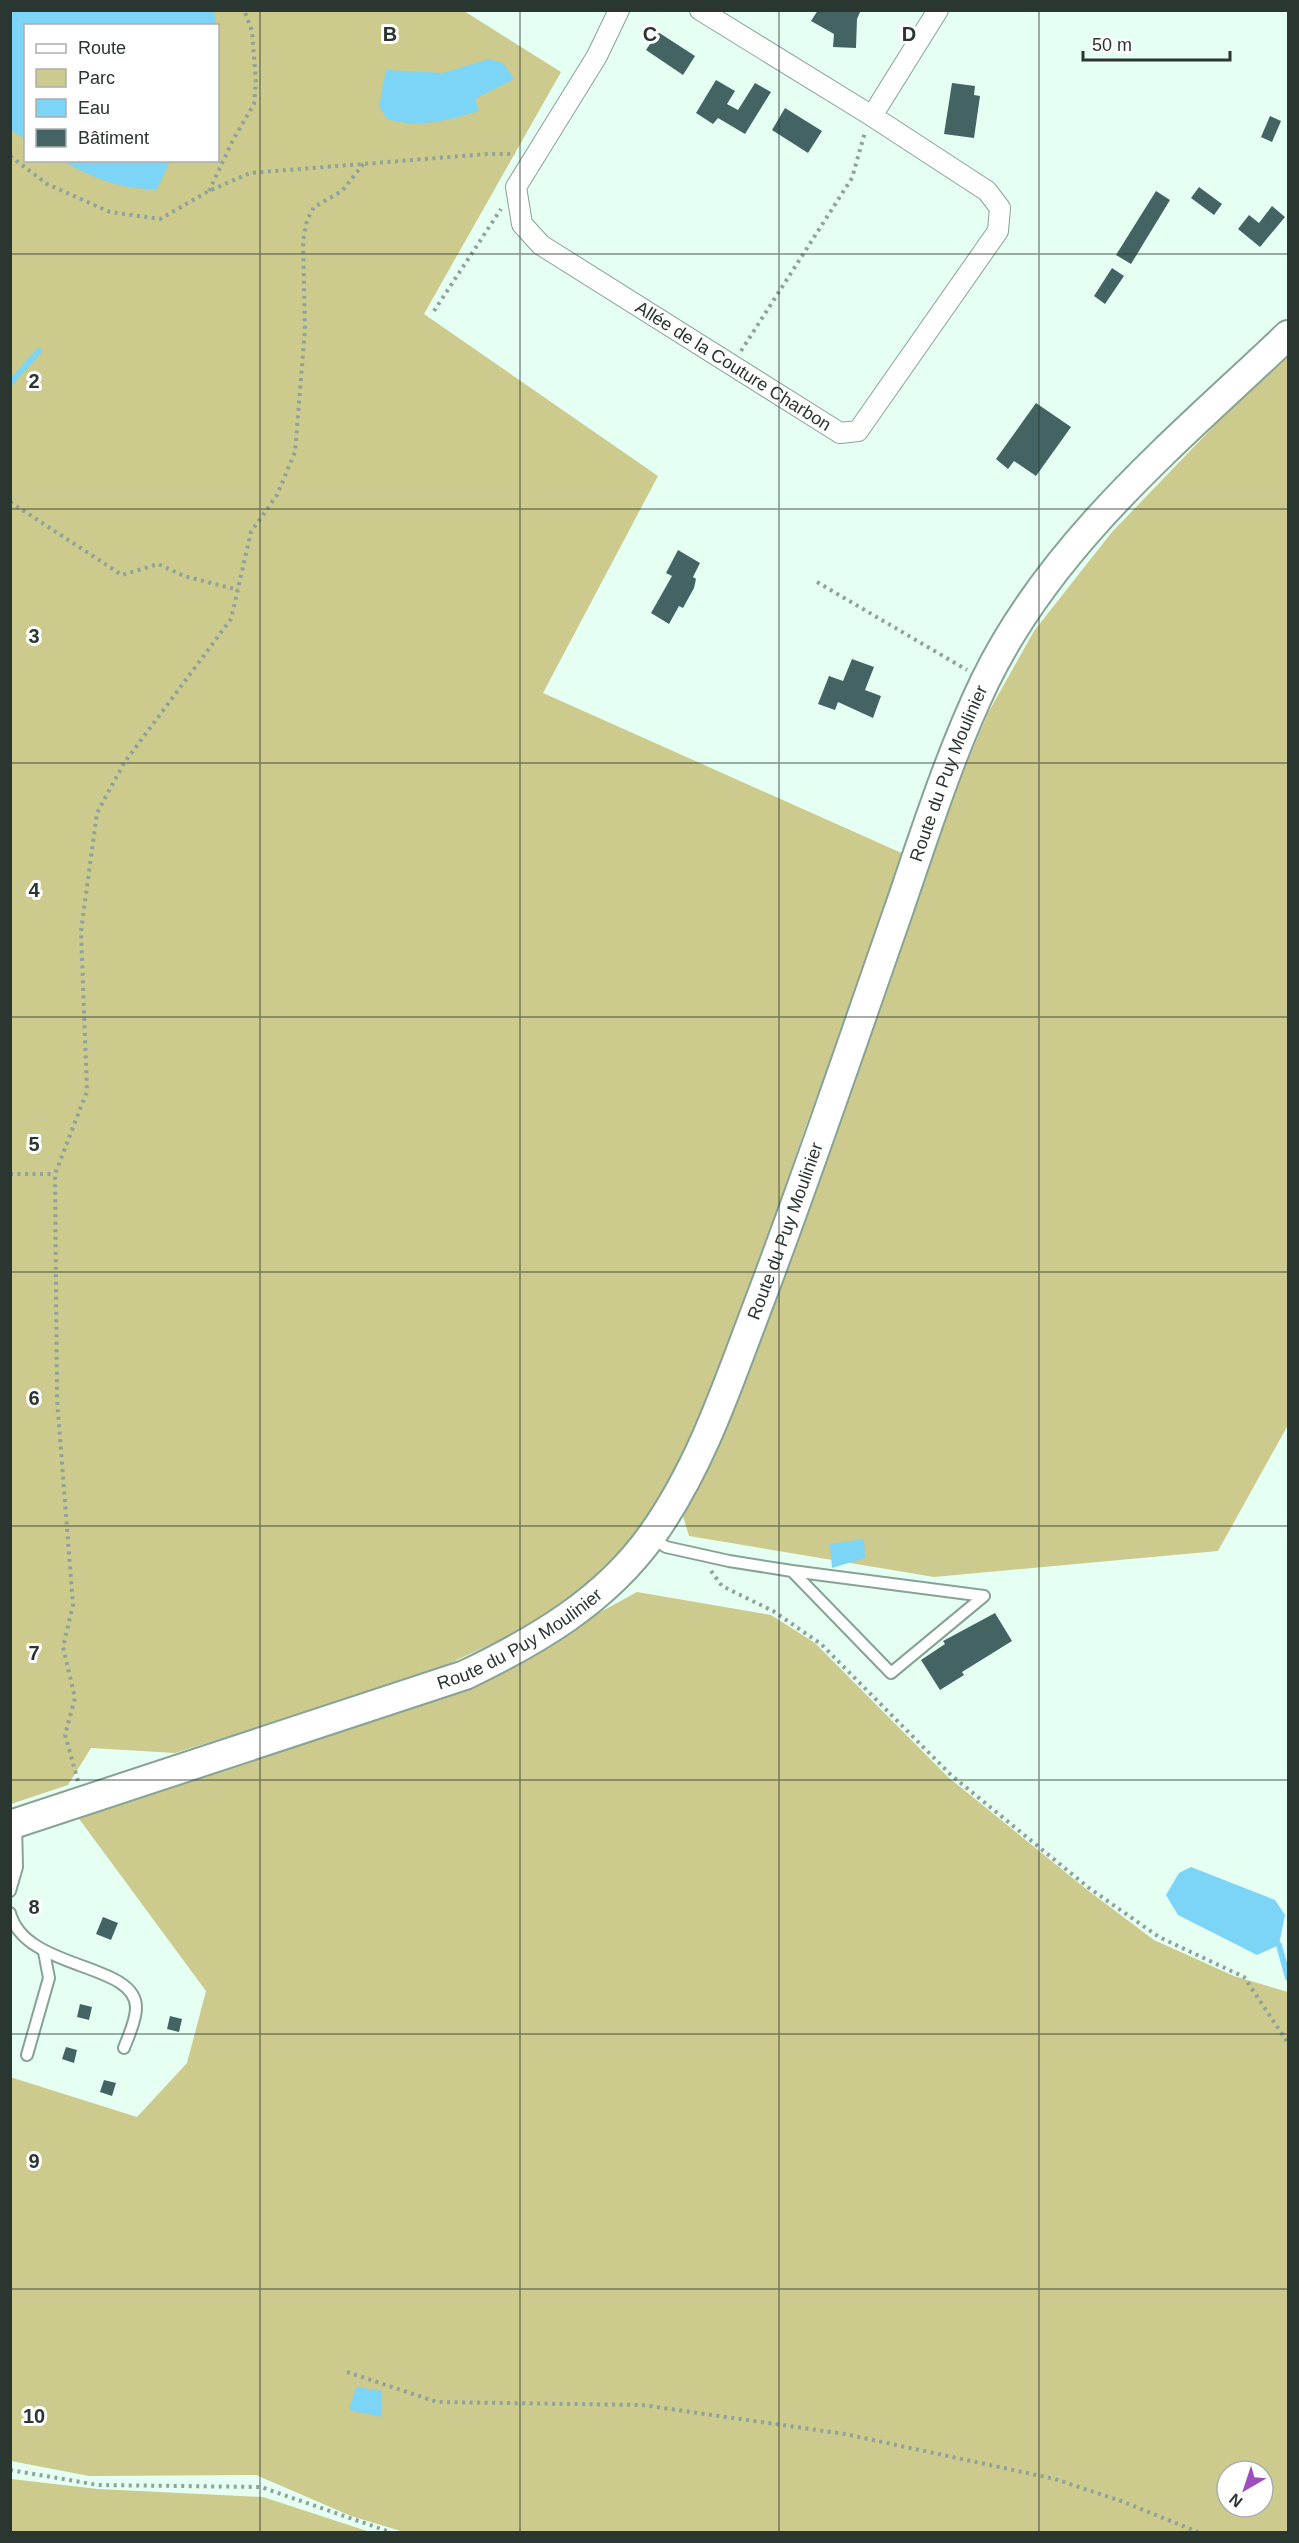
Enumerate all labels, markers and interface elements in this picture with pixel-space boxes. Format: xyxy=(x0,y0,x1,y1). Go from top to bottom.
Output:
text: B xyxy=(383,23,397,45)
text: C xyxy=(643,23,657,45)
text: D xyxy=(902,23,916,45)
legend xyxy=(24,24,219,162)
scale bar xyxy=(1083,24,1230,62)
text: 50 m xyxy=(1092,35,1132,55)
text: Route xyxy=(78,38,126,58)
text: Parc xyxy=(78,68,115,88)
text: Eau xyxy=(78,98,110,118)
text: Bâtiment xyxy=(78,128,149,148)
street label: Allée de la Couture Charbon xyxy=(632,297,835,435)
text: 2 xyxy=(28,370,40,392)
text: 3 xyxy=(28,625,40,647)
street label: Route du Puy Moulinier xyxy=(906,682,992,864)
text: 4 xyxy=(28,879,40,901)
text: 5 xyxy=(28,1133,40,1155)
street label: Route du Puy Moulinier xyxy=(743,1140,827,1322)
text: 6 xyxy=(28,1387,40,1409)
street label: Route du Puy Moulinier xyxy=(435,1584,606,1693)
text: 7 xyxy=(28,1642,40,1664)
text: 8 xyxy=(28,1896,40,1918)
text: 9 xyxy=(28,2150,40,2172)
text: 10 xyxy=(23,2405,45,2427)
north arrow xyxy=(1215,2459,1275,2519)
text: N xyxy=(1226,2490,1246,2511)

